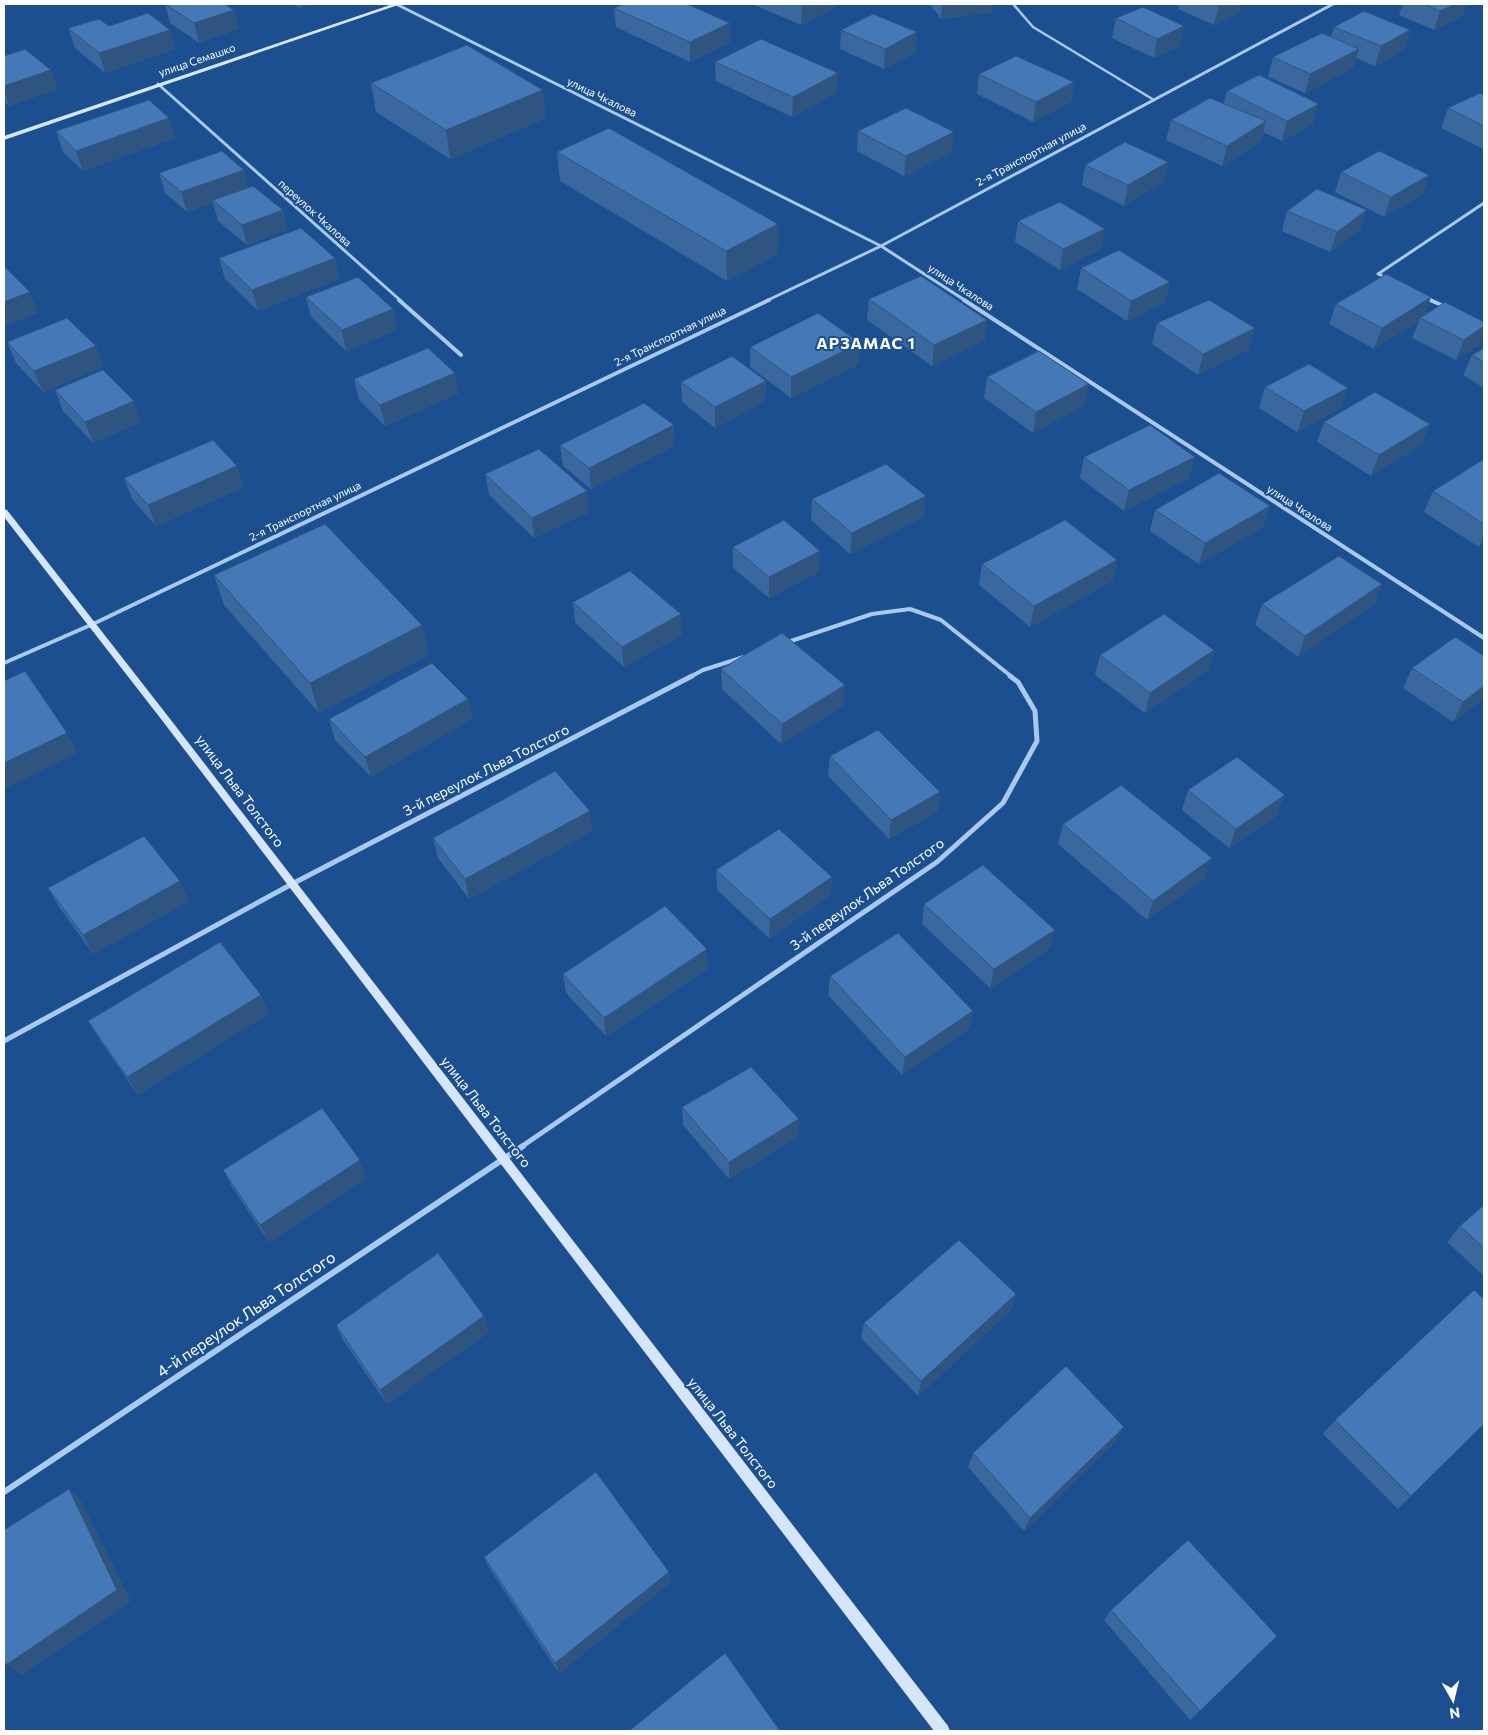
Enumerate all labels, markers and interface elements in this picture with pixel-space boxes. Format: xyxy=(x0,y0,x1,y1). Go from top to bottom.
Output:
street label: улица Семашко xyxy=(157,40,237,79)
street label: улица Чкалова xyxy=(565,74,639,119)
street label: 2-я Транспортная улица xyxy=(973,119,1088,188)
street label: переулок Чкалова xyxy=(276,176,355,249)
street label: улица Чкалова xyxy=(926,261,997,313)
street label: 2-я Транспортная улица xyxy=(612,303,728,368)
district label: АРЗАМАС 1 xyxy=(816,333,916,352)
street label: 2-я Транспортная улица xyxy=(247,478,363,543)
street label: улица Чкалова xyxy=(1265,482,1336,534)
street label: 3-й переулок Льва Толстого xyxy=(400,720,572,819)
street label: улица Льва Толстого xyxy=(193,731,288,850)
street label: 3-й переулок Льва Толстого xyxy=(786,834,947,953)
street label: улица Льва Толстого xyxy=(438,1053,535,1171)
street label: 4-й переулок Льва Толстого xyxy=(153,1247,339,1380)
street label: улица Льва Толстого xyxy=(685,1374,782,1492)
north arrow xyxy=(1428,1675,1478,1725)
text: N xyxy=(1448,1704,1461,1723)

